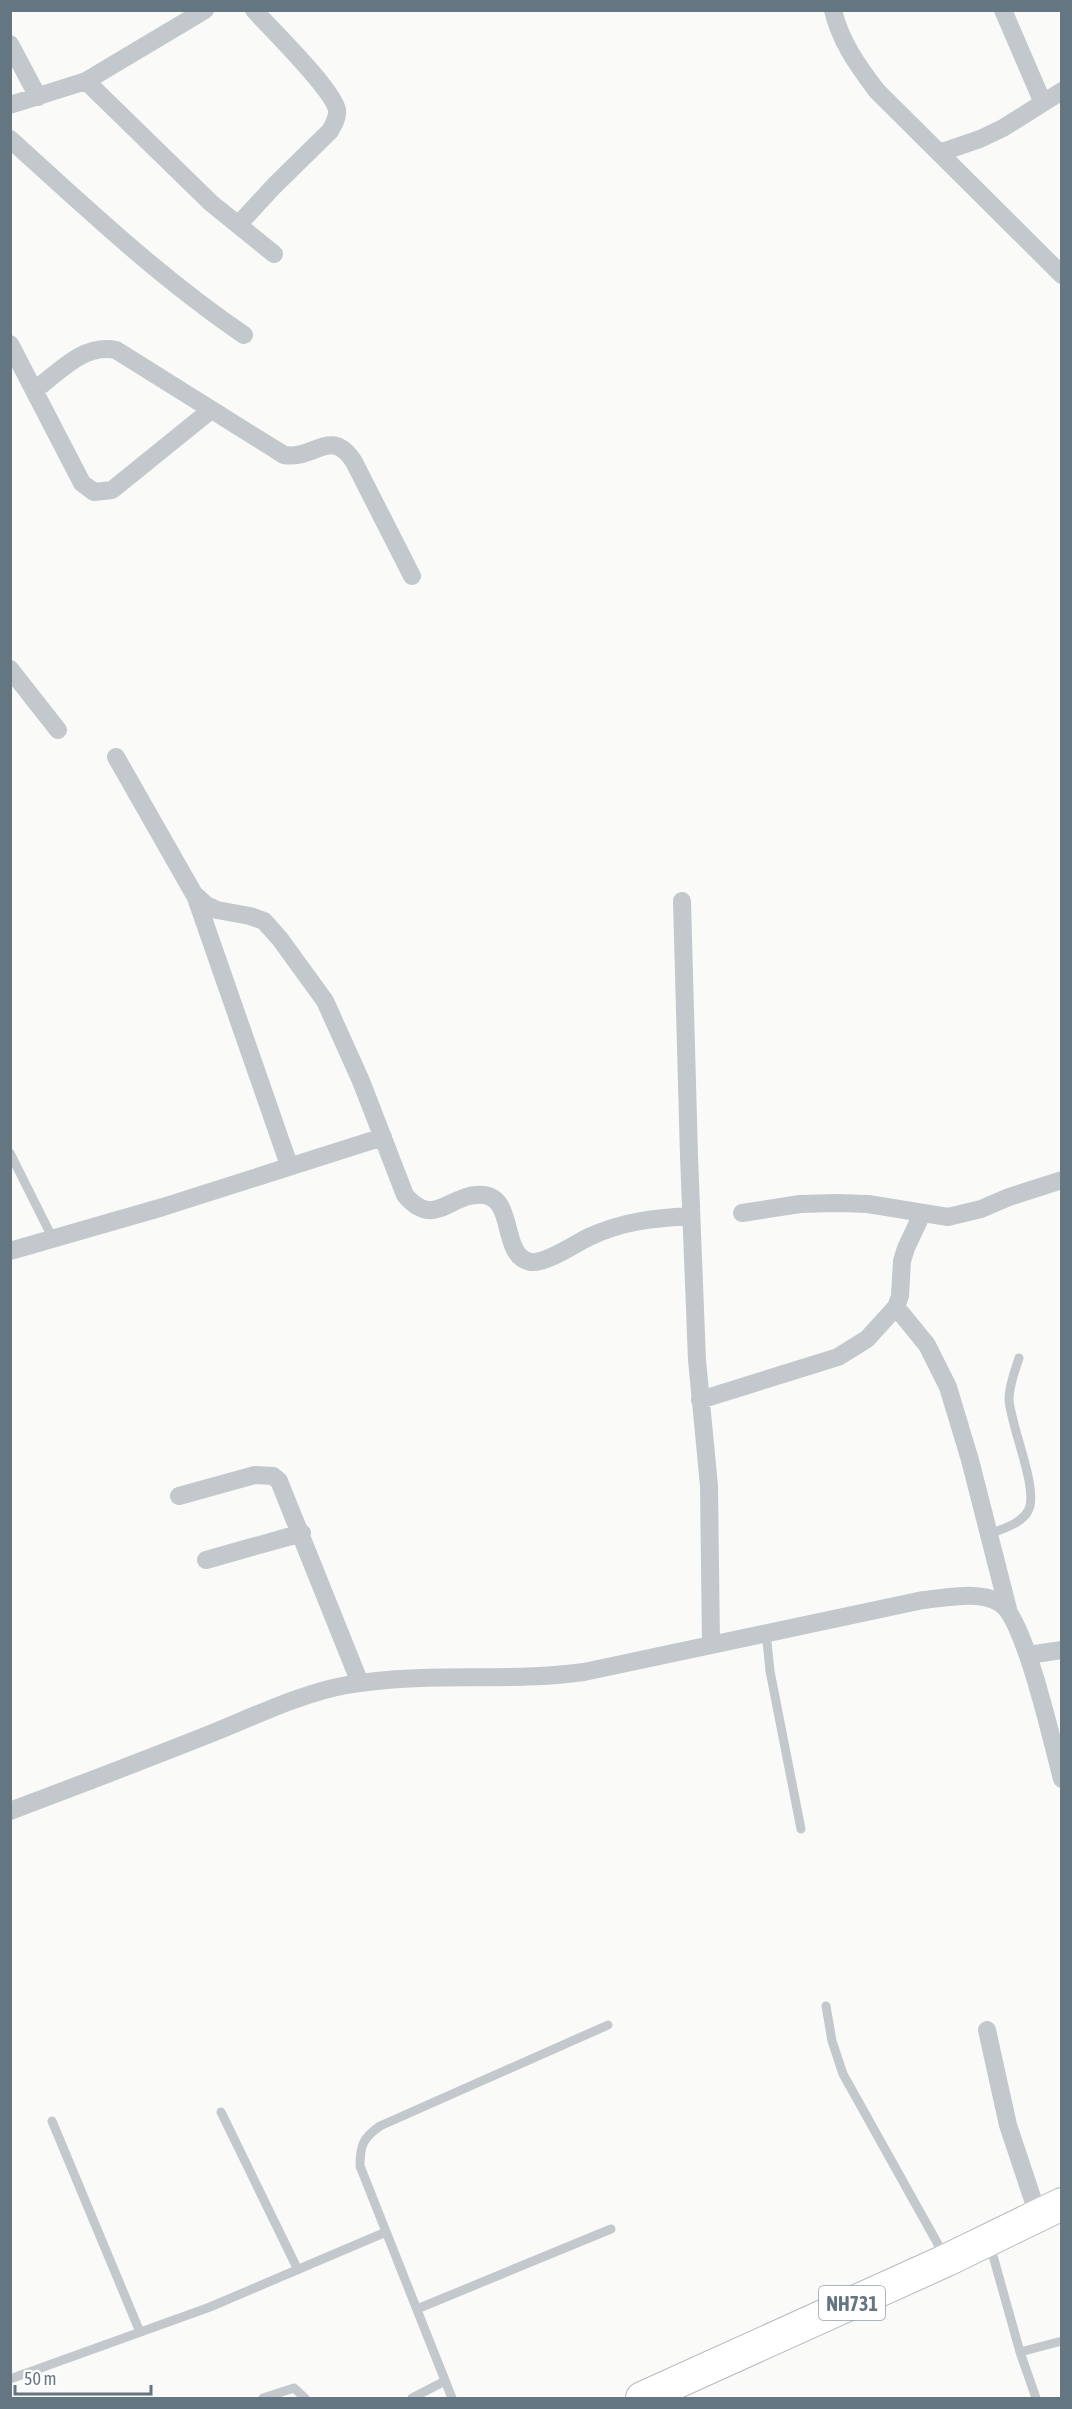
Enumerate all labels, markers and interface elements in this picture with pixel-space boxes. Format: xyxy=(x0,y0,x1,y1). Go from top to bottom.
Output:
road number: NH731 xyxy=(819,2286,885,2320)
scale bar xyxy=(15,2358,152,2396)
text: 50 m xyxy=(24,2368,56,2389)

